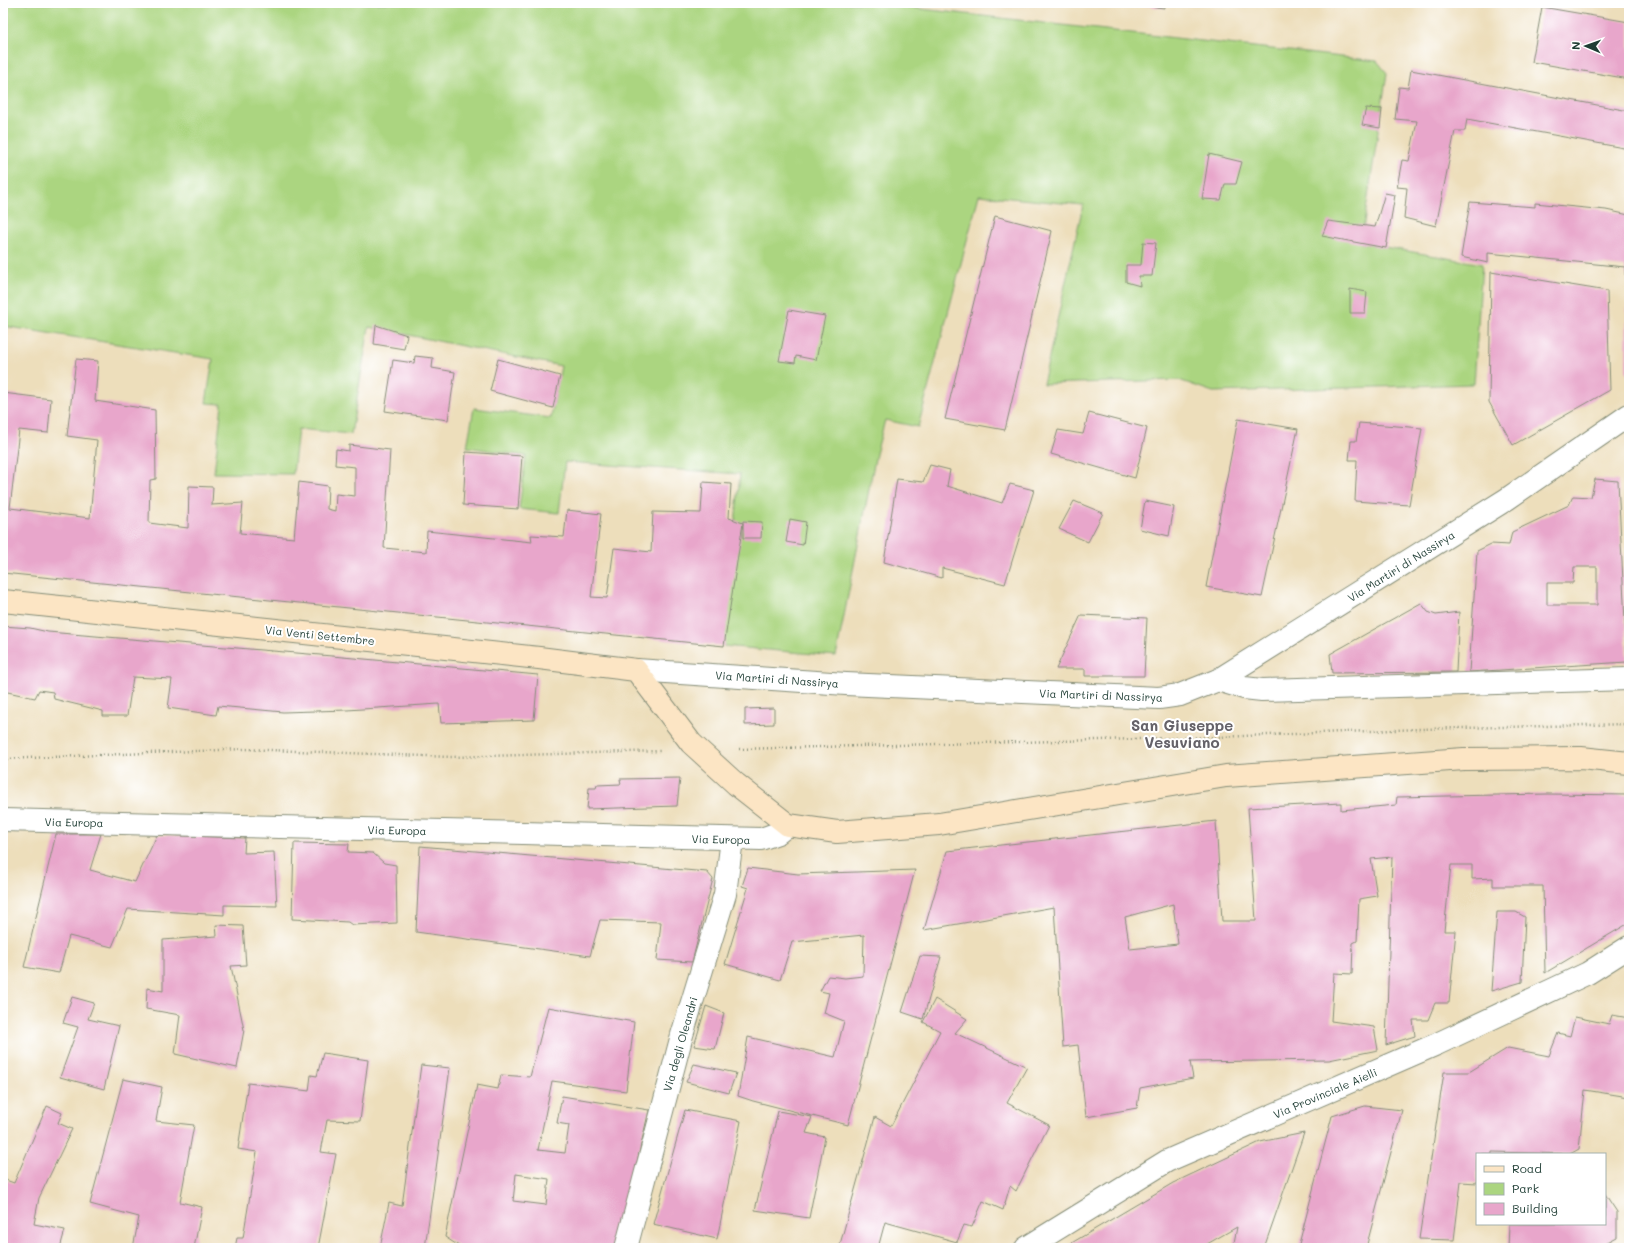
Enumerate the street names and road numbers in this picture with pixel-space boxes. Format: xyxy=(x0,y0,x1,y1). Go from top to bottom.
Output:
street label: Via Martiri di Nassirya xyxy=(1345,527,1457,605)
street label: Via Venti Settembre xyxy=(264,622,376,648)
street label: Via Martiri di Nassirya xyxy=(715,667,839,691)
street label: Via Martiri di Nassirya xyxy=(1039,685,1163,705)
street label: Via Europa xyxy=(44,814,104,830)
street label: Via Europa xyxy=(367,822,427,838)
street label: Via Europa xyxy=(691,831,751,847)
street label: Via degli Oleandri xyxy=(659,995,701,1093)
street label: Via Provinciale Aielli xyxy=(1271,1064,1379,1122)

